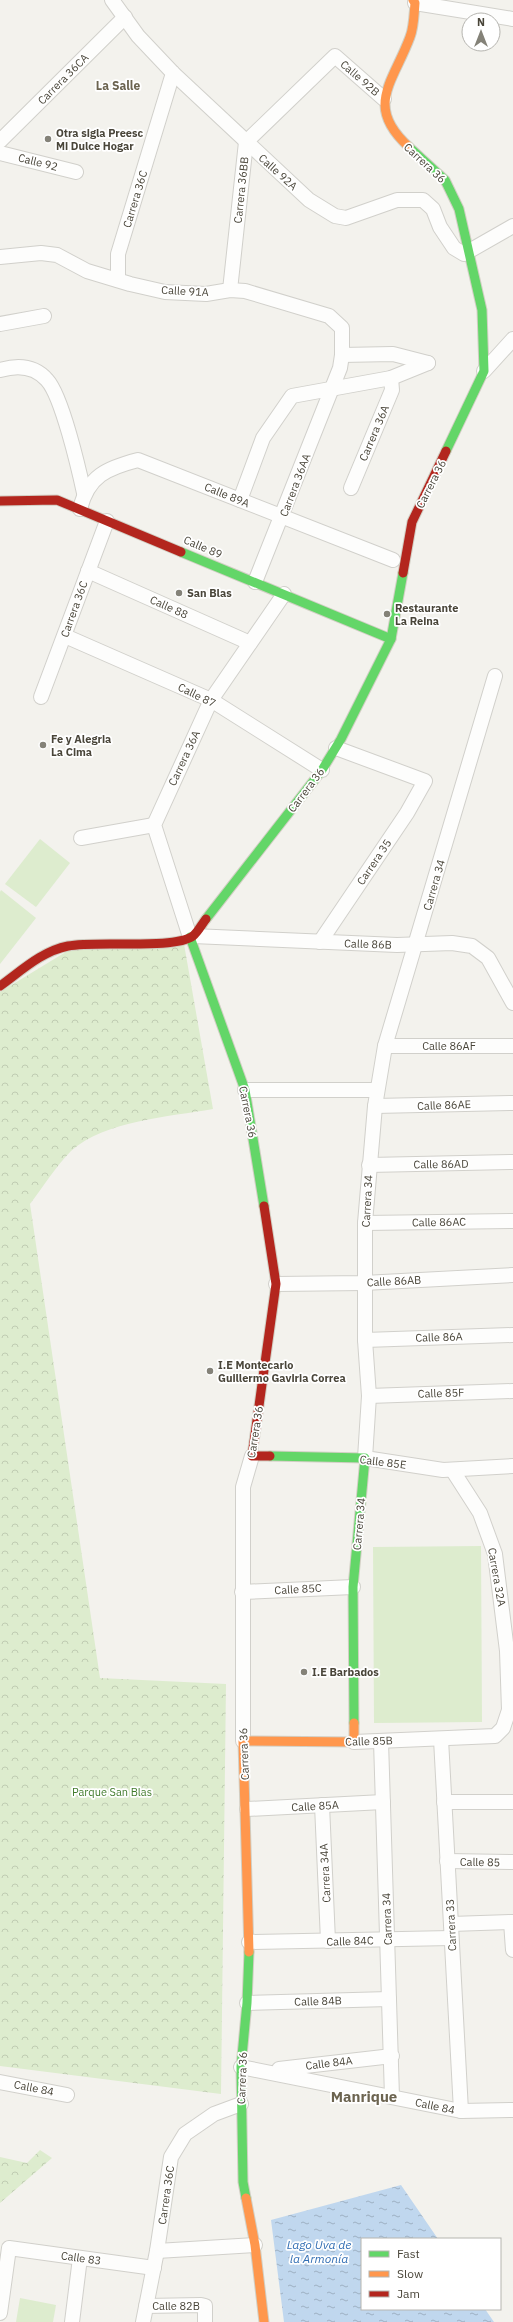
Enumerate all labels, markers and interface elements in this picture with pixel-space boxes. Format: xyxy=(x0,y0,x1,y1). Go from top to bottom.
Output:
north arrow xyxy=(461,12,501,52)
text: N xyxy=(477,15,485,29)
street label: Carrera 36CA xyxy=(35,51,91,107)
street label: Calle 92B xyxy=(337,57,383,99)
district label: La Salle xyxy=(96,78,140,93)
place label: Otra sigla Preesc Mi Dulce Hogar xyxy=(56,126,144,153)
marker: Otra sigla Preesc Mi Dulce Hogar xyxy=(43,134,53,144)
street label: Carrera 36 xyxy=(401,140,449,186)
street label: Calle 92 xyxy=(17,150,59,174)
street label: Calle 92A xyxy=(256,151,300,193)
street label: Carrera 36BB xyxy=(231,156,251,224)
street label: Carrera 36C xyxy=(120,168,150,229)
street label: Calle 91A xyxy=(161,283,209,299)
street label: Carrera 36A xyxy=(356,403,392,463)
street label: Carrera 36AA xyxy=(277,451,313,519)
street label: Carrera 36 xyxy=(413,457,449,511)
street label: Calle 89A xyxy=(202,480,252,510)
street label: Calle 89 xyxy=(182,533,224,561)
street label: Carrera 36C xyxy=(57,579,91,639)
place label: San Blas xyxy=(187,586,232,600)
marker: San Blas xyxy=(174,588,184,598)
street label: Calle 88 xyxy=(148,592,190,622)
place label: Restaurante La Reina xyxy=(395,601,458,628)
marker: Restaurante La Reina xyxy=(382,609,392,619)
street label: Calle 87 xyxy=(176,680,218,710)
street label: Carrera 36A xyxy=(165,728,203,788)
place label: Fe y Alegria La Cima xyxy=(51,732,111,759)
marker: Fe y Alegria La Cima xyxy=(38,740,48,750)
street label: Carrera 36 xyxy=(285,765,327,815)
street label: Carrera 35 xyxy=(354,836,394,888)
street label: Carrera 34 xyxy=(420,857,448,912)
street label: Calle 86B xyxy=(344,936,392,952)
street label: Calle 86AF xyxy=(422,1039,476,1053)
street label: Carrera 36 xyxy=(236,1085,260,1139)
street label: Calle 86AE xyxy=(417,1097,471,1113)
street label: Calle 86AD xyxy=(413,1157,469,1171)
street label: Carrera 34 xyxy=(359,1174,375,1228)
street label: Calle 86AC xyxy=(412,1215,466,1229)
street label: Calle 86AB xyxy=(366,1273,422,1289)
street label: Calle 86A xyxy=(415,1329,463,1345)
place label: I.E Montecarlo Guillermo Gaviria Correa xyxy=(218,1358,346,1385)
marker: I.E Montecarlo Guillermo Gaviria Correa xyxy=(205,1366,215,1376)
street label: Calle 85F xyxy=(417,1385,465,1401)
street label: Carrera 36 xyxy=(244,1405,266,1459)
street label: Calle 85E xyxy=(359,1452,407,1472)
street label: Carrera 34 xyxy=(350,1497,368,1551)
street label: Carrera 32A xyxy=(485,1546,509,1608)
street label: Calle 85C xyxy=(274,1581,322,1597)
place label: I.E Barbados xyxy=(312,1665,379,1679)
marker: I.E Barbados xyxy=(299,1667,309,1677)
street label: Carrera 36 xyxy=(236,1728,252,1780)
street label: Calle 85B xyxy=(345,1733,393,1749)
park label: Parque San Blas xyxy=(72,1785,152,1799)
street label: Calle 85A xyxy=(291,1798,339,1814)
street label: Carrera 34A xyxy=(316,1843,334,1903)
street label: Calle 85 xyxy=(460,1855,500,1869)
street label: Carrera 34 xyxy=(379,1892,395,1945)
street label: Carrera 33 xyxy=(443,1898,459,1952)
street label: Calle 84C xyxy=(326,1933,374,1949)
street label: Calle 84B xyxy=(294,1993,342,2009)
street label: Carrera 36 xyxy=(234,2052,250,2104)
street label: Calle 84A xyxy=(305,2053,353,2073)
street label: Calle 84 xyxy=(13,2077,56,2099)
district label: Manrique xyxy=(331,2087,397,2106)
street label: Calle 84 xyxy=(414,2095,457,2117)
street label: Carrera 36C xyxy=(155,2165,177,2225)
water label: Lago Uva de la Armonía xyxy=(287,2237,351,2266)
legend xyxy=(361,2238,501,2310)
text: Fast xyxy=(397,2246,420,2261)
street label: Calle 83 xyxy=(60,2248,102,2268)
text: Slow xyxy=(397,2266,423,2281)
text: Jam xyxy=(397,2286,420,2301)
street label: Calle 82B xyxy=(152,2299,200,2313)

